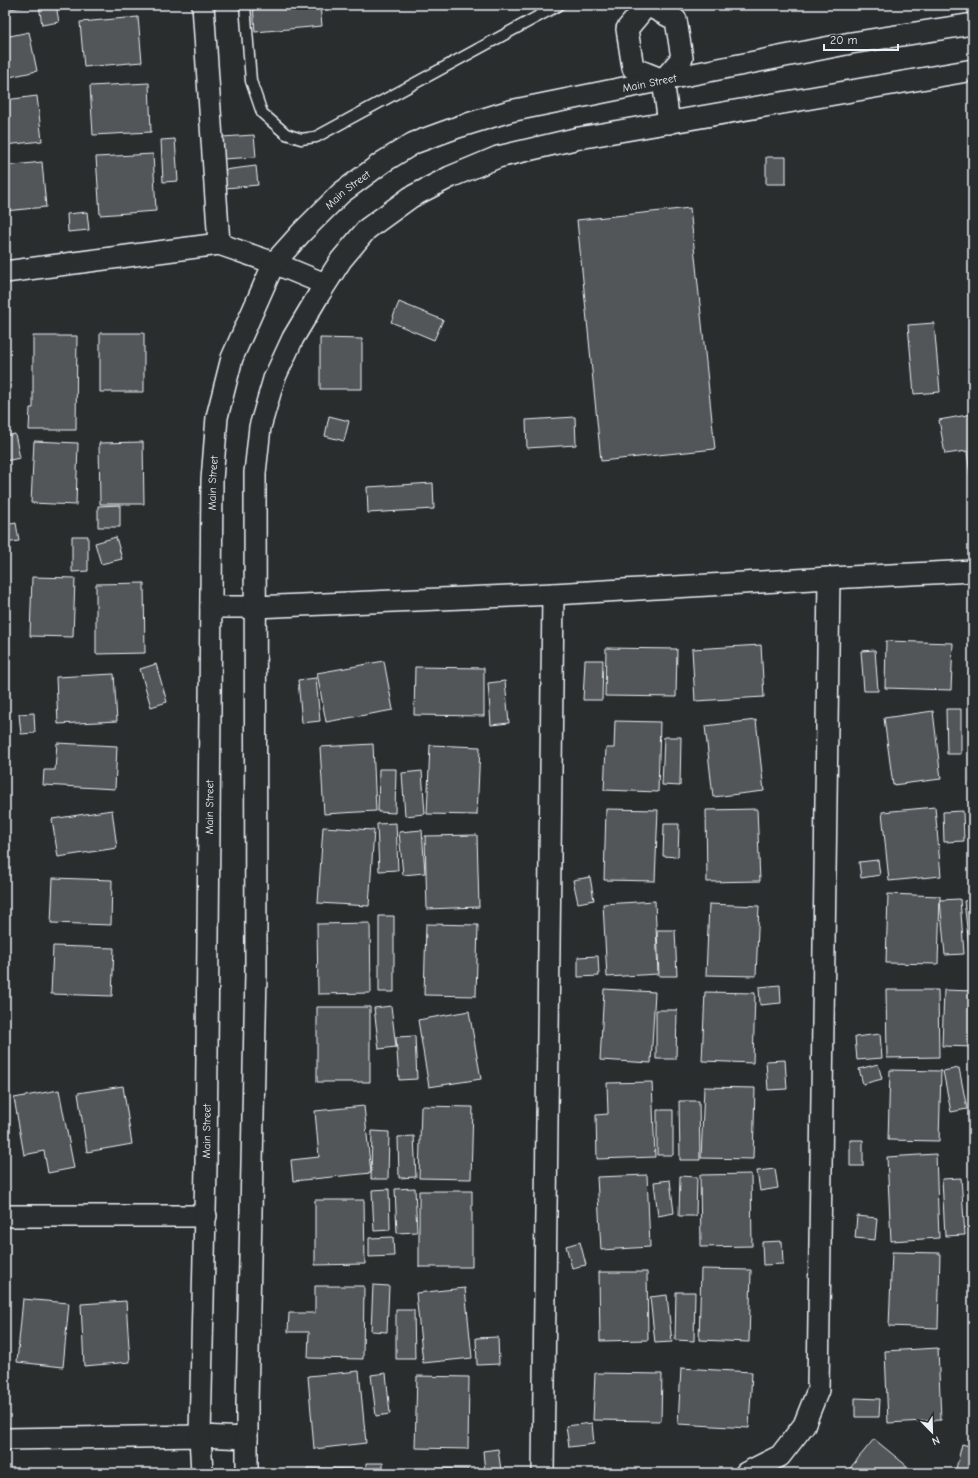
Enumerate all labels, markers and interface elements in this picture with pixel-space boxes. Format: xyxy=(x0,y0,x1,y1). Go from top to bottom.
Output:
scale bar xyxy=(824,26,898,52)
text: 20 m xyxy=(830,33,858,47)
street label: Main Street xyxy=(621,71,678,95)
street label: Main Street xyxy=(322,167,373,212)
street label: Main Street xyxy=(206,455,221,511)
street label: Main Street xyxy=(203,779,216,835)
street label: Main Street xyxy=(200,1103,214,1159)
north arrow xyxy=(912,1412,952,1452)
text: N xyxy=(930,1433,942,1448)

